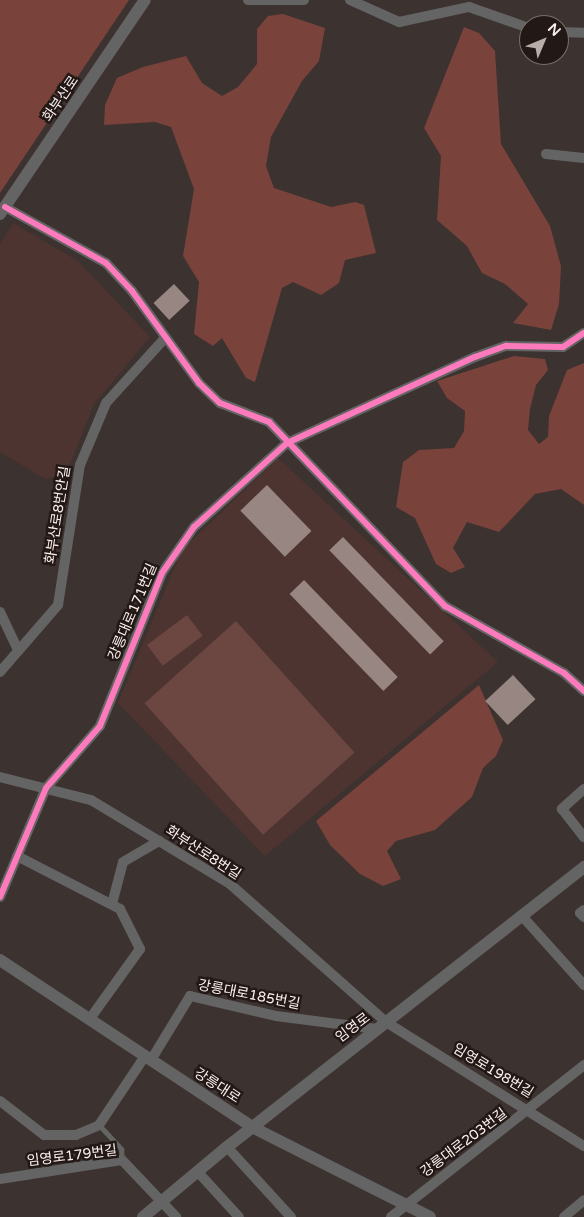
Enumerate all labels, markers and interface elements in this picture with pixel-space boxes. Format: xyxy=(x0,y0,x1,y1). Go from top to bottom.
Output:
north arrow xyxy=(519,15,569,65)
text: N xyxy=(544,20,564,40)
street label: 화부산로 xyxy=(40,73,82,125)
street label: 화부산로8번안길 xyxy=(42,465,74,565)
street label: 강릉대로171번길 xyxy=(105,561,161,663)
street label: 화부산로8번길 xyxy=(162,823,244,883)
street label: 강릉대로185번길 xyxy=(197,977,301,1013)
street label: 임영로 xyxy=(333,1010,373,1046)
street label: 임영로198번길 xyxy=(450,1040,536,1102)
street label: 강릉대로 xyxy=(191,1065,243,1107)
street label: 강릉대로203번길 xyxy=(418,1105,510,1181)
street label: 임영로179번길 xyxy=(26,1142,118,1170)

